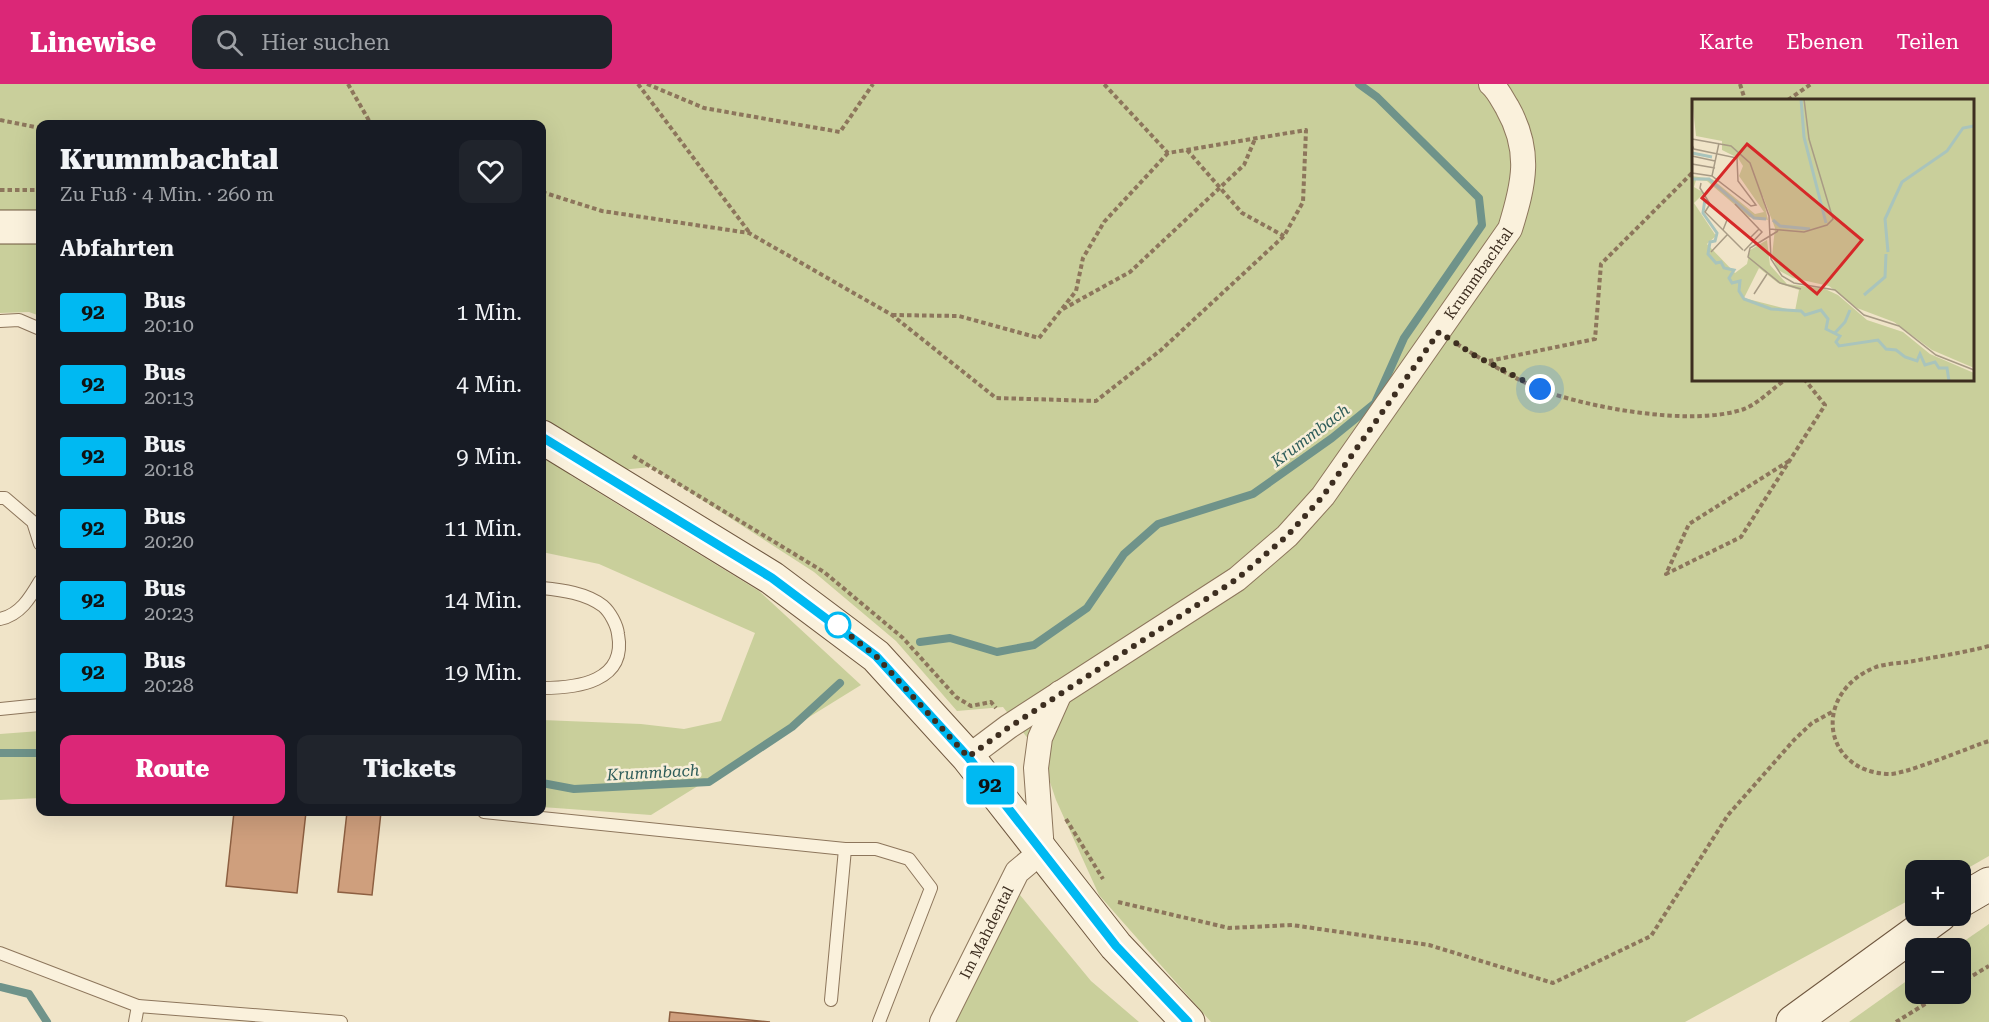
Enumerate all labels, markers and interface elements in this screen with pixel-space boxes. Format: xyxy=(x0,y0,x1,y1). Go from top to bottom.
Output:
search box xyxy=(192,15,612,69)
text: Linewise xyxy=(30,26,156,59)
icon: search xyxy=(213,26,246,59)
text: Hier suchen xyxy=(261,30,390,55)
text: Karte xyxy=(1699,30,1753,54)
text: Ebenen xyxy=(1786,30,1864,54)
text: Teilen xyxy=(1897,30,1959,54)
inset map xyxy=(1692,99,1974,381)
button: heart xyxy=(459,140,522,203)
text: Krummbachtal xyxy=(60,143,278,176)
text: Zu Fuß · 4 Min. · 260 m xyxy=(60,182,274,206)
street label: Krummbachtal xyxy=(1441,224,1517,323)
text: Abfahrten xyxy=(60,236,174,261)
text: Bus xyxy=(144,288,186,313)
text: 92 xyxy=(81,300,105,324)
text: 1 Min. xyxy=(456,300,522,325)
text: 20:10 xyxy=(144,313,194,337)
text: Bus xyxy=(144,360,186,385)
text: 92 xyxy=(81,372,105,396)
text: 4 Min. xyxy=(456,372,522,397)
your location xyxy=(1525,374,1555,404)
text: 20:13 xyxy=(144,385,194,409)
water label: Krummbach xyxy=(1267,400,1353,472)
text: Bus xyxy=(144,432,186,457)
text: 92 xyxy=(81,444,105,468)
text: 9 Min. xyxy=(456,444,522,469)
text: 20:18 xyxy=(144,457,194,481)
text: Bus xyxy=(144,504,186,529)
text: 92 xyxy=(81,516,105,540)
text: 11 Min. xyxy=(444,516,522,541)
text: 20:20 xyxy=(144,529,194,553)
text: Bus xyxy=(144,576,186,601)
text: 92 xyxy=(81,588,105,612)
text: 14 Min. xyxy=(444,588,522,613)
text: 20:23 xyxy=(144,601,194,625)
unlabelled marker xyxy=(825,612,851,638)
text: Bus xyxy=(144,648,186,673)
text: 92 xyxy=(81,660,105,684)
text: 19 Min. xyxy=(444,660,522,685)
text: 20:28 xyxy=(144,673,194,697)
button: Route xyxy=(60,735,285,804)
button: Tickets xyxy=(297,735,522,804)
water label: Krummbach xyxy=(605,761,700,784)
line badge: 92 xyxy=(963,766,1017,804)
text: 92 xyxy=(978,773,1002,797)
map controls xyxy=(1905,860,1971,1004)
button: + xyxy=(1905,860,1971,926)
street label: Im Mahdental xyxy=(956,883,1018,982)
button: − xyxy=(1905,938,1971,1004)

